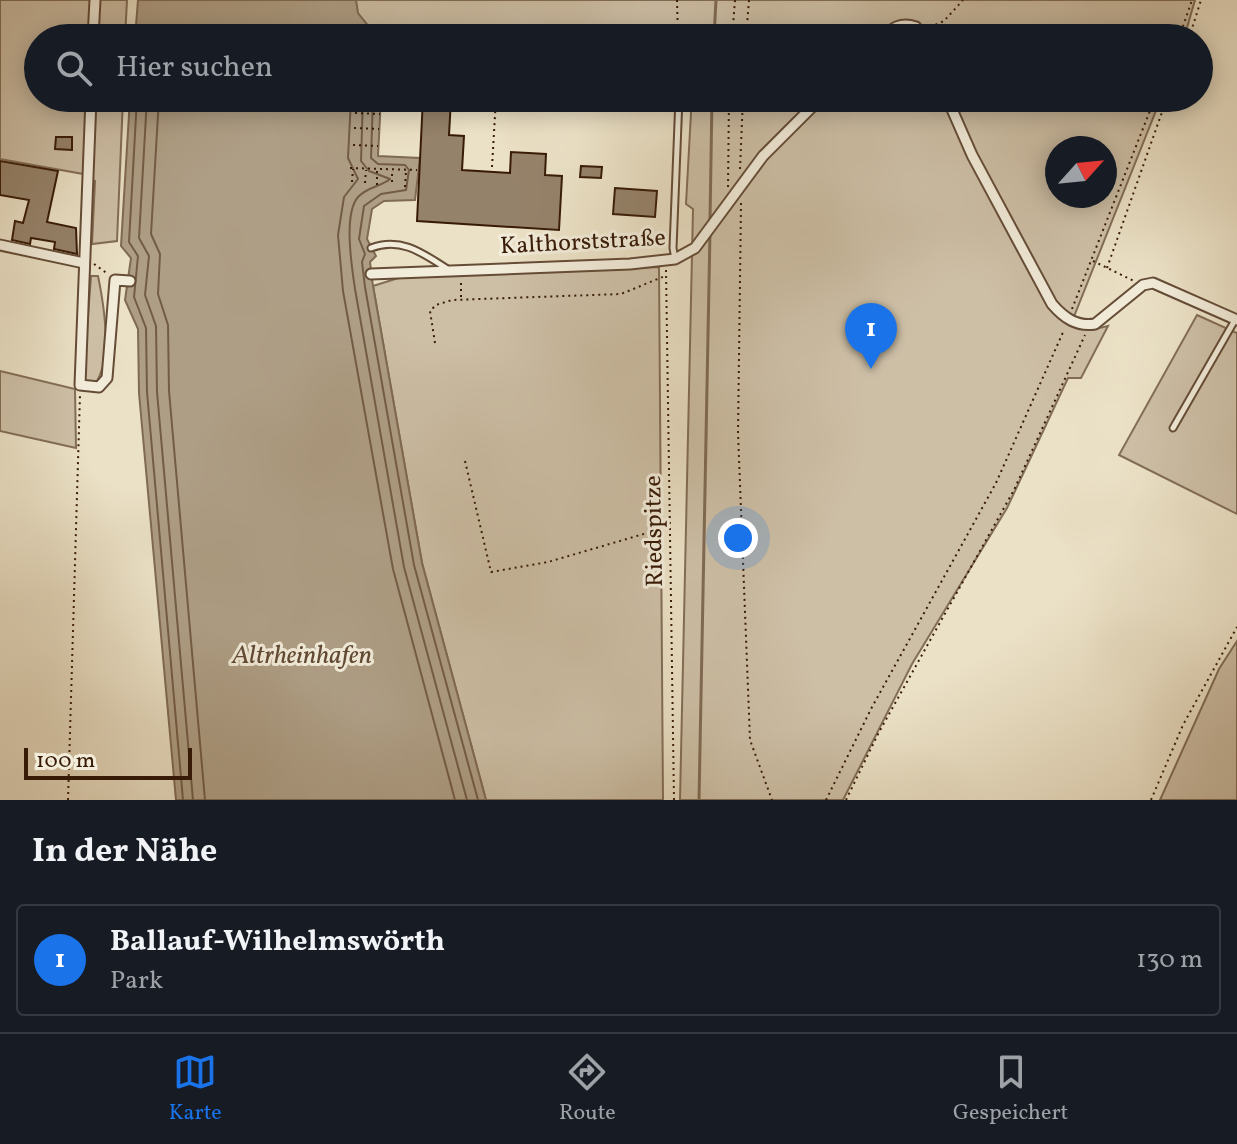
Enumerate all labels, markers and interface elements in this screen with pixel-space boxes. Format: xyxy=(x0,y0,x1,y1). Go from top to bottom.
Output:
search box xyxy=(24,24,1213,112)
icon: search xyxy=(52,46,96,90)
text: Hier suchen xyxy=(116,47,273,89)
north arrow xyxy=(1045,136,1117,208)
street label: Kalthorststraße xyxy=(499,222,667,264)
pin: 1 xyxy=(845,303,897,369)
street label: Riedspitze xyxy=(637,475,673,587)
your location xyxy=(718,518,758,558)
water label: Altrheinhafen xyxy=(231,638,372,674)
scale bar xyxy=(24,744,192,780)
text: 100 m xyxy=(36,746,95,777)
text: In der Nähe xyxy=(32,829,217,876)
text: Ballauf-Wilhelmswörth xyxy=(110,921,445,963)
text: 1 xyxy=(55,942,65,978)
text: 130 m xyxy=(1136,942,1203,978)
text: Park xyxy=(110,963,163,999)
tab: Karte xyxy=(169,1050,222,1129)
tab: Route xyxy=(559,1050,616,1129)
tab: Gespeichert xyxy=(953,1050,1068,1129)

